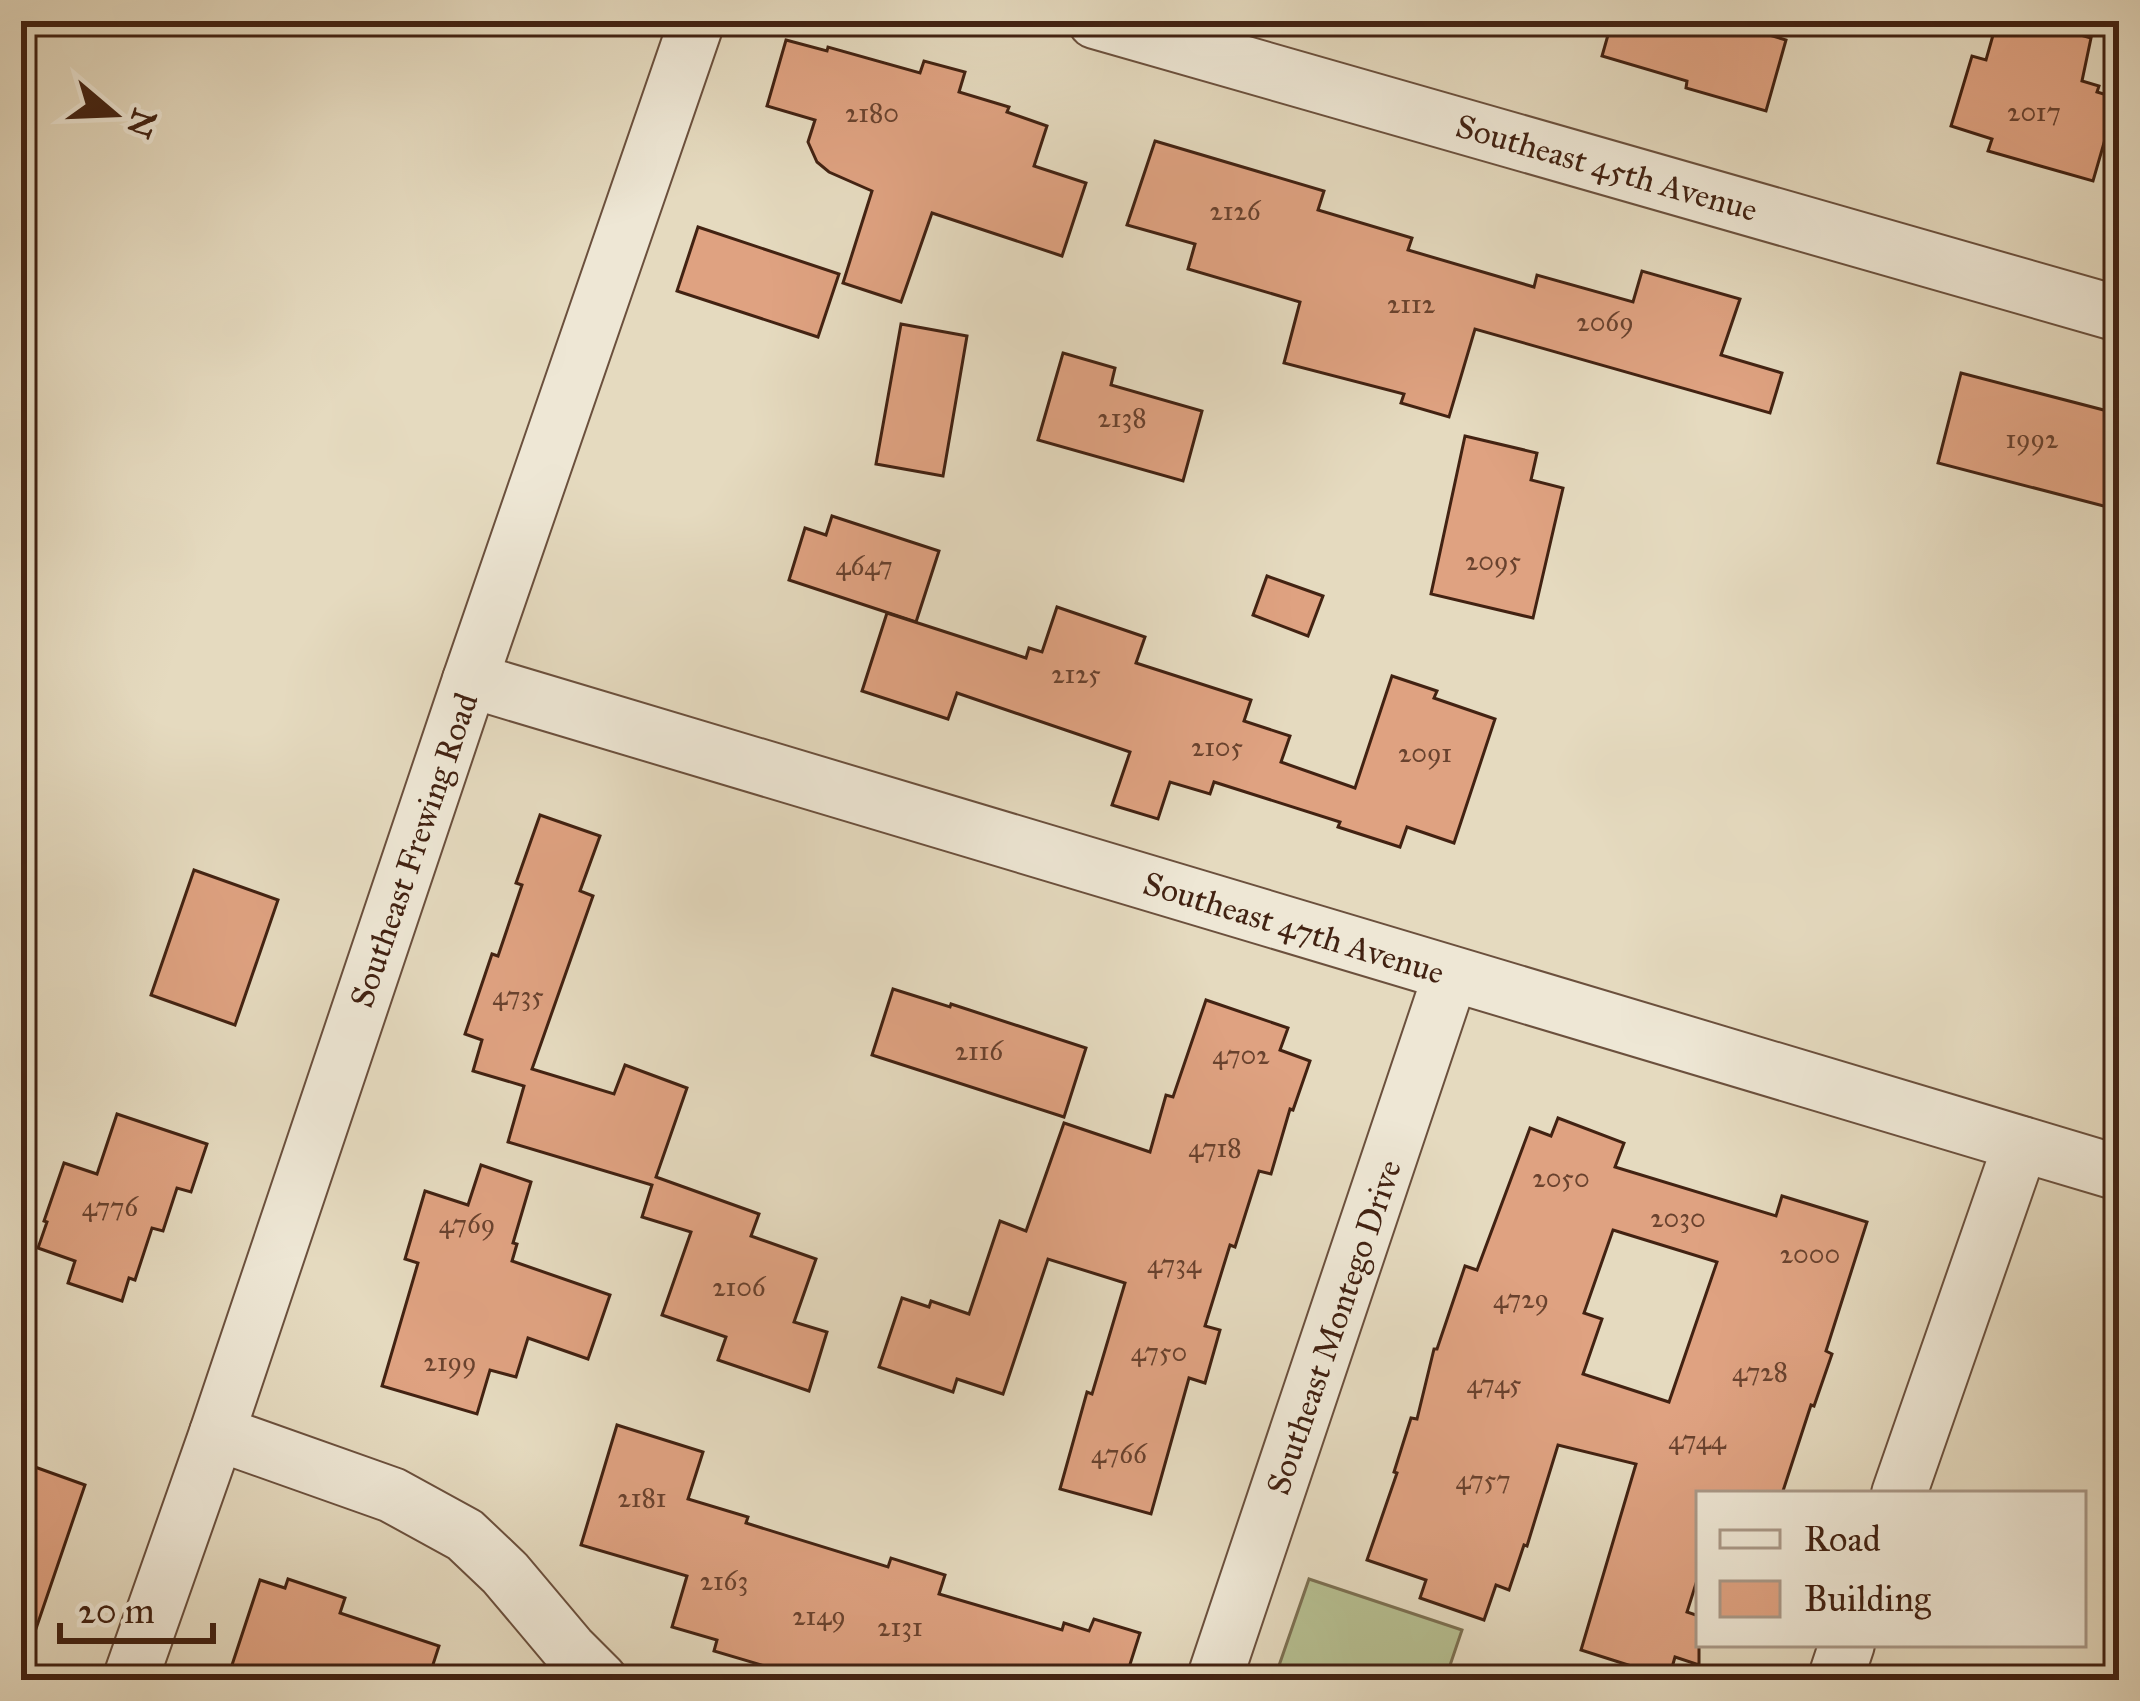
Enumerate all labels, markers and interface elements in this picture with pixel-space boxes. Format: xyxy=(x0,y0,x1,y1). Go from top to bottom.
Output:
north arrow xyxy=(54,54,174,174)
house number: 2017 xyxy=(2007,95,2061,128)
house number: 2180 xyxy=(845,96,899,129)
text: N xyxy=(118,104,165,143)
street label: Southeast 45th Avenue xyxy=(1451,106,1762,230)
house number: 2126 xyxy=(1209,194,1262,227)
house number: 2112 xyxy=(1387,287,1436,320)
house number: 2069 xyxy=(1576,305,1634,339)
house number: 2138 xyxy=(1097,401,1147,434)
house number: 1992 xyxy=(2006,422,2059,456)
house number: 2095 xyxy=(1465,544,1521,578)
house number: 4647 xyxy=(835,549,893,582)
house number: 2125 xyxy=(1051,657,1101,690)
street label: Southeast Frewing Road xyxy=(341,687,487,1013)
house number: 2105 xyxy=(1191,730,1244,763)
house number: 2091 xyxy=(1398,736,1452,770)
street label: Southeast 47th Avenue xyxy=(1138,863,1449,993)
house number: 4735 xyxy=(492,979,544,1012)
house number: 2116 xyxy=(955,1034,1004,1067)
house number: 4702 xyxy=(1212,1038,1270,1071)
house number: 4718 xyxy=(1188,1131,1242,1164)
street label: Southeast Montego Drive xyxy=(1258,1155,1410,1500)
house number: 2050 xyxy=(1532,1161,1590,1194)
house number: 4776 xyxy=(82,1190,139,1223)
house number: 2030 xyxy=(1650,1201,1706,1234)
house number: 4769 xyxy=(439,1207,495,1241)
house number: 2000 xyxy=(1780,1237,1840,1270)
house number: 4734 xyxy=(1147,1247,1202,1280)
house number: 2106 xyxy=(712,1270,767,1303)
house number: 4729 xyxy=(1493,1282,1549,1316)
house number: 4750 xyxy=(1131,1335,1187,1368)
house number: 2199 xyxy=(424,1345,476,1379)
house number: 4728 xyxy=(1732,1355,1788,1388)
house number: 4745 xyxy=(1466,1367,1522,1400)
house number: 4744 xyxy=(1668,1423,1727,1456)
house number: 4766 xyxy=(1091,1437,1148,1470)
house number: 4757 xyxy=(1455,1463,1511,1496)
house number: 2181 xyxy=(617,1481,667,1514)
legend xyxy=(1696,1491,2086,1647)
text: Road xyxy=(1804,1517,1881,1561)
house number: 2163 xyxy=(700,1564,748,1597)
scale bar xyxy=(60,1569,213,1643)
text: Building xyxy=(1804,1577,1931,1621)
text: 20 m xyxy=(78,1589,155,1633)
house number: 2149 xyxy=(792,1599,846,1633)
house number: 2131 xyxy=(877,1610,923,1643)

